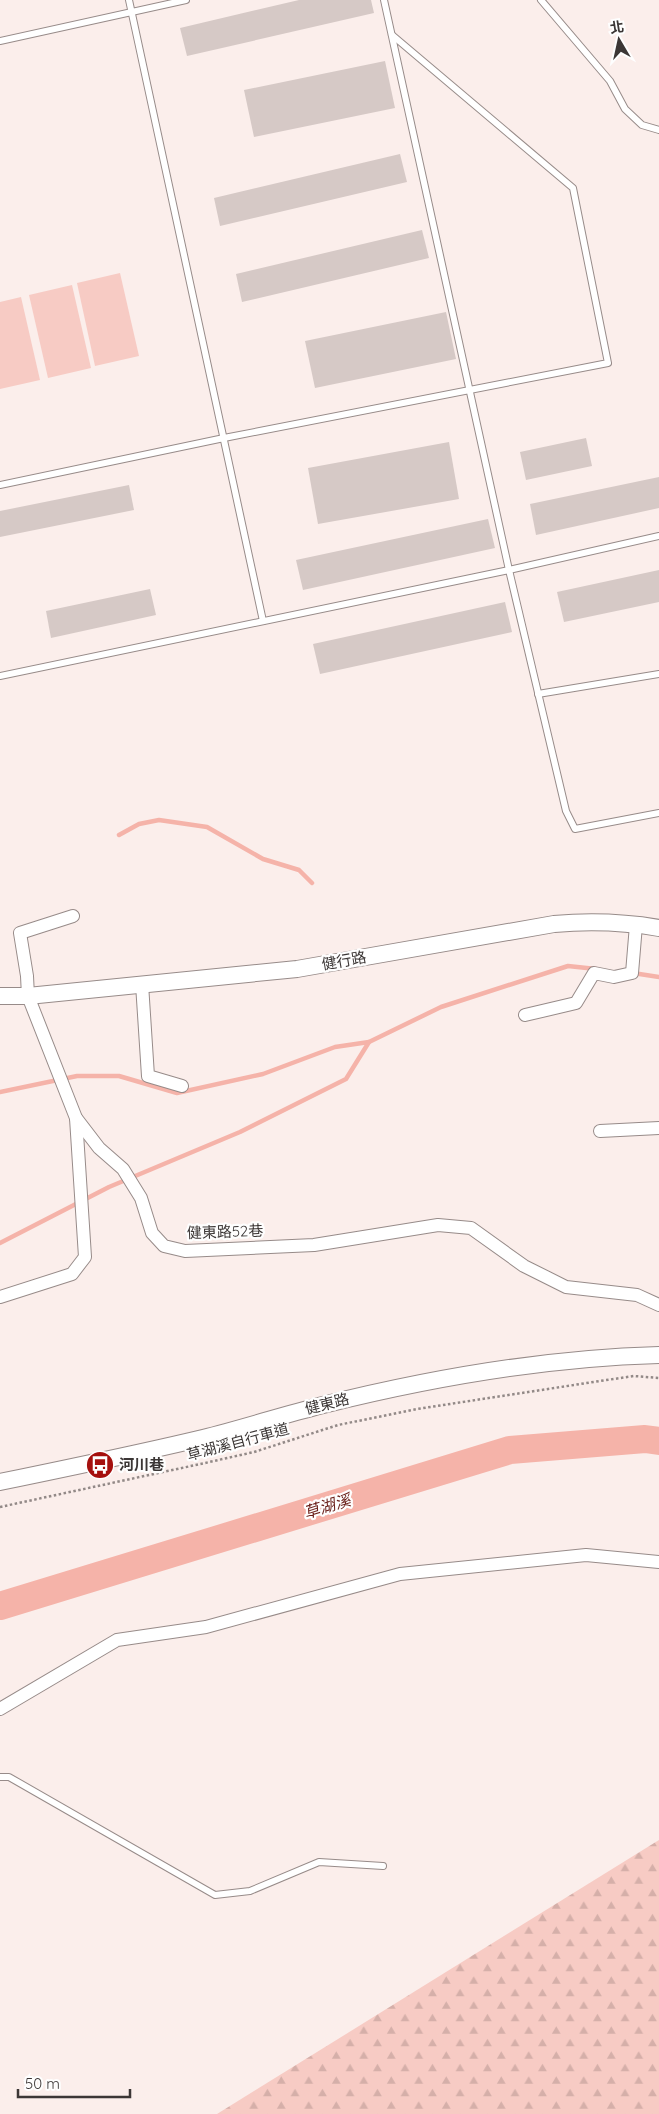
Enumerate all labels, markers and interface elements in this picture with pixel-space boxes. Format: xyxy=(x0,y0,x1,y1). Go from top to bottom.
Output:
north arrow xyxy=(594,15,644,65)
text: 北 xyxy=(609,17,625,37)
street label: 健行路 xyxy=(320,947,368,974)
street label: 健東路52巷 xyxy=(186,1221,264,1242)
street label: 健東路 xyxy=(303,1389,351,1418)
street label: 草湖溪自行車道 xyxy=(185,1419,291,1464)
bus stop icon: 河川巷 xyxy=(85,1450,115,1480)
place label: 河川巷 xyxy=(119,1455,164,1474)
water label: 草湖溪 xyxy=(301,1489,355,1523)
scale bar xyxy=(18,2066,130,2098)
text: 50 m xyxy=(25,2074,60,2093)

